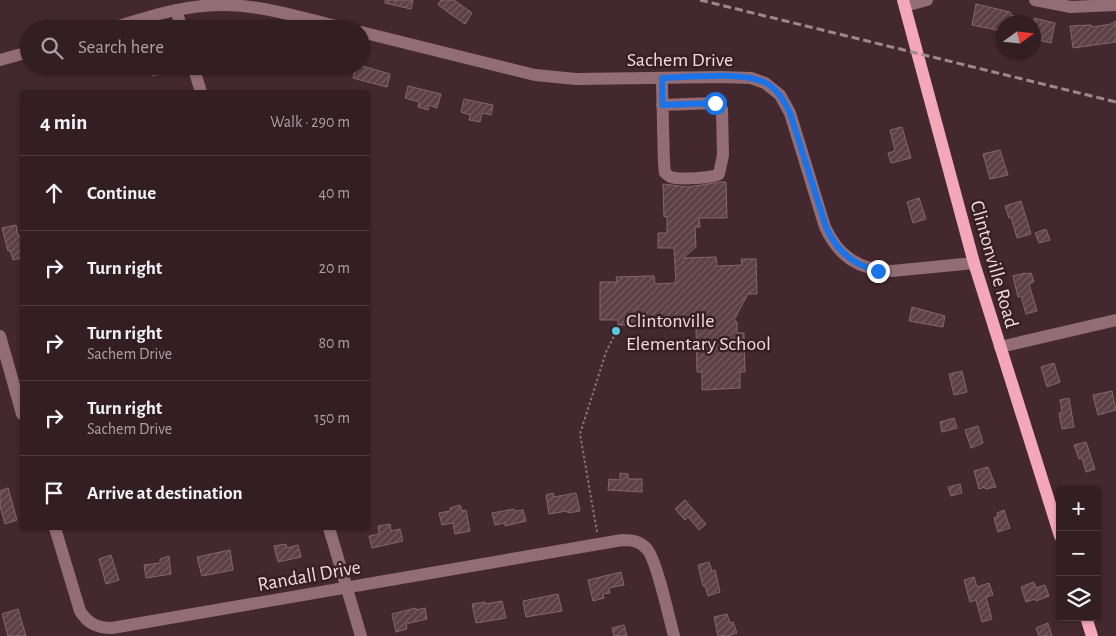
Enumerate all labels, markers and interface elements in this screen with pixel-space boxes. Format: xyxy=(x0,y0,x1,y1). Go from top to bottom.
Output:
north arrow xyxy=(996,15,1041,60)
search box xyxy=(20,20,370,75)
icon: search xyxy=(38,34,66,62)
text: Search here xyxy=(78,38,164,57)
street label: Sachem Drive xyxy=(627,50,733,70)
route start xyxy=(704,92,727,115)
text: 4 min xyxy=(40,112,87,133)
text: Walk · 290 m xyxy=(270,114,350,130)
icon: ahead xyxy=(40,179,68,207)
text: Continue xyxy=(87,184,156,203)
text: 40 m xyxy=(318,185,350,201)
street label: Clintonville Road xyxy=(966,198,1022,330)
icon: right xyxy=(40,254,68,282)
text: Turn right xyxy=(87,259,162,278)
text: 20 m xyxy=(319,260,350,276)
route end xyxy=(867,260,890,283)
place label: Clintonville Elementary School xyxy=(626,311,771,354)
text: Turn right xyxy=(87,324,162,343)
marker: Clintonville Elementary School xyxy=(610,325,622,337)
icon: right xyxy=(40,329,68,357)
text: 80 m xyxy=(319,335,350,351)
text: Sachem Drive xyxy=(87,346,172,362)
text: Turn right xyxy=(87,399,162,418)
icon: right xyxy=(40,404,68,432)
text: 150 m xyxy=(314,410,350,426)
text: Sachem Drive xyxy=(87,421,172,437)
icon: arrive xyxy=(40,479,68,507)
text: Arrive at destination xyxy=(87,484,243,503)
map controls xyxy=(1056,486,1101,621)
button: + xyxy=(1056,486,1101,531)
button: − xyxy=(1056,531,1101,576)
street label: Randall Drive xyxy=(256,557,362,595)
button: layers xyxy=(1056,576,1101,621)

